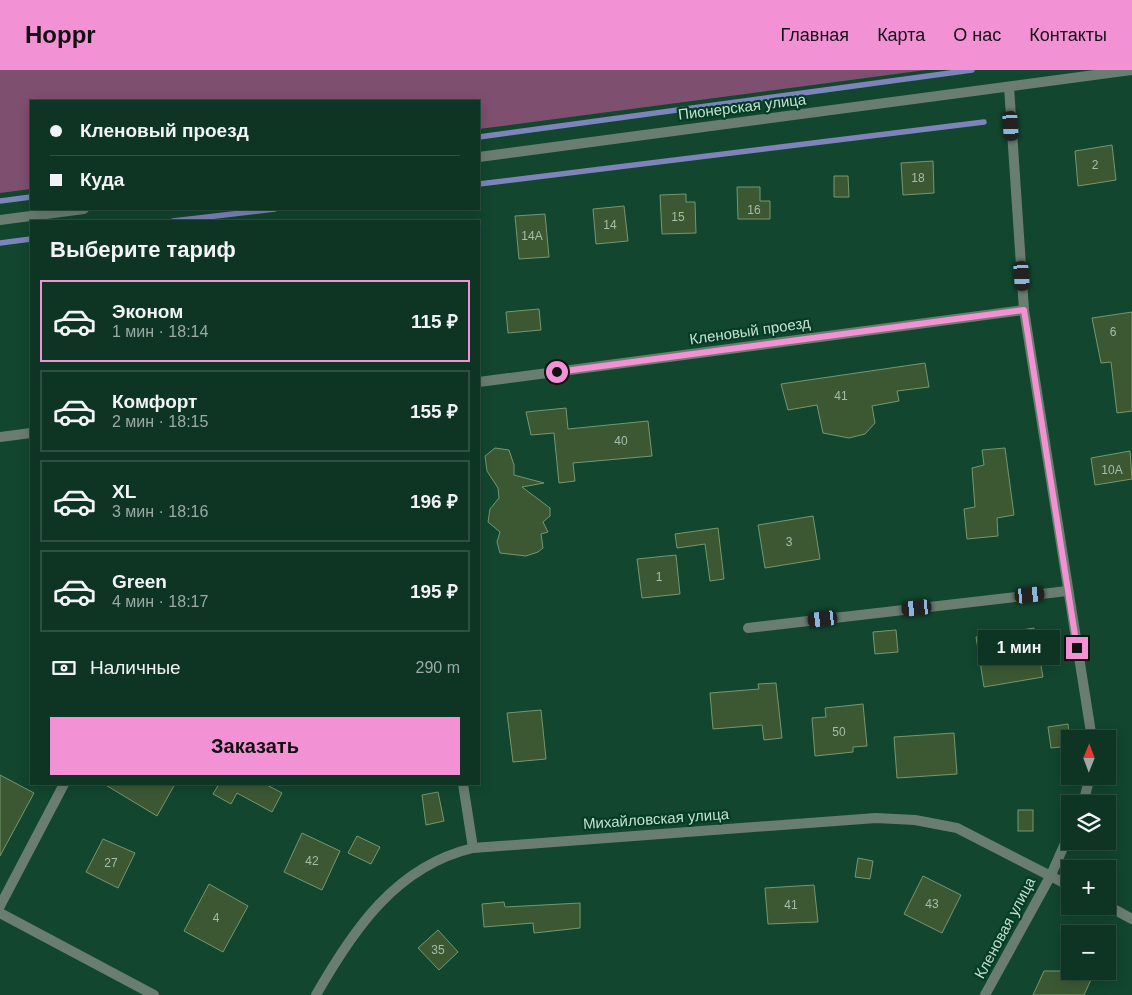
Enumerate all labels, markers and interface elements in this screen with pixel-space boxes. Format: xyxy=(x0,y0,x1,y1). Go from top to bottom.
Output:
text: Hoppr xyxy=(25,21,96,48)
text: Главная xyxy=(781,25,849,45)
text: Карта xyxy=(877,25,925,45)
text: О нас xyxy=(953,25,1001,45)
text: Контакты xyxy=(1029,25,1107,45)
street label: Пионерская улица xyxy=(677,90,808,123)
car xyxy=(1002,111,1019,141)
text: Кленовый проезд xyxy=(80,120,249,141)
house number: 2 xyxy=(1092,158,1099,172)
text: Куда xyxy=(80,169,124,190)
house number: 18 xyxy=(911,171,925,185)
house number: 16 xyxy=(747,203,761,217)
house number: 15 xyxy=(671,210,685,224)
house number: 14 xyxy=(603,218,617,232)
house number: 14А xyxy=(521,229,543,243)
text: Выберите тариф xyxy=(50,237,236,262)
car xyxy=(1013,261,1030,291)
icon: car xyxy=(52,299,97,344)
text: Эконом xyxy=(112,301,183,322)
text: 115 ₽ xyxy=(411,311,458,332)
street label: Кленовый проезд xyxy=(688,314,812,347)
text: 1 мин · 18:14 xyxy=(112,323,208,340)
house number: 6 xyxy=(1110,325,1117,339)
route start xyxy=(546,361,568,383)
icon: car xyxy=(52,389,97,434)
house number: 41 xyxy=(834,389,848,403)
text: Комфорт xyxy=(112,391,197,412)
text: 155 ₽ xyxy=(410,401,458,422)
text: 2 мин · 18:15 xyxy=(112,413,208,430)
house number: 40 xyxy=(614,434,628,448)
house number: 10А xyxy=(1101,463,1123,477)
icon: car xyxy=(52,479,97,524)
text: XL xyxy=(112,481,136,502)
text: 196 ₽ xyxy=(410,491,458,512)
text: 3 мин · 18:16 xyxy=(112,503,208,520)
house number: 3 xyxy=(786,535,793,549)
icon: car xyxy=(52,569,97,614)
house number: 1 xyxy=(656,570,663,584)
text: Green xyxy=(112,571,167,592)
text: 195 ₽ xyxy=(410,581,458,602)
car xyxy=(1014,586,1045,604)
text: 4 мин · 18:17 xyxy=(112,593,208,610)
car xyxy=(901,599,932,617)
car xyxy=(807,610,838,628)
callout: 1 мин xyxy=(977,630,1060,666)
route end xyxy=(1066,637,1088,659)
text: 1 мин xyxy=(997,639,1041,656)
icon: cash xyxy=(50,654,78,682)
text: Наличные xyxy=(90,657,181,678)
text: 290 m xyxy=(416,659,460,676)
button: Заказать xyxy=(50,717,460,775)
house number: 50 xyxy=(832,725,846,739)
north arrow xyxy=(1061,730,1116,785)
map controls xyxy=(1061,730,1116,980)
button: layers xyxy=(1061,795,1116,850)
street label: Михайловская улица xyxy=(582,805,730,832)
house number: 42 xyxy=(305,854,319,868)
house number: 27 xyxy=(104,856,118,870)
button: + xyxy=(1061,860,1116,915)
street label: Кленовая улица xyxy=(971,874,1039,981)
house number: 43 xyxy=(925,897,939,911)
house number: 41 xyxy=(784,898,798,912)
house number: 4 xyxy=(213,911,220,925)
button: − xyxy=(1061,925,1116,980)
house number: 35 xyxy=(431,943,445,957)

